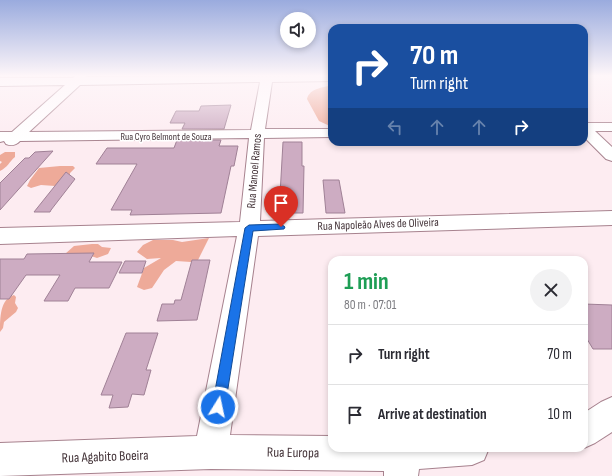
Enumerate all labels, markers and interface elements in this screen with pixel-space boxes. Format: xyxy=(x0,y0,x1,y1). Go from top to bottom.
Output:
map controls xyxy=(280,12,316,48)
button: sound xyxy=(280,12,316,48)
text: 70 m xyxy=(410,39,458,72)
icon: right xyxy=(344,40,396,92)
text: Turn right xyxy=(410,73,468,94)
icon: left xyxy=(384,116,406,138)
icon: ahead xyxy=(426,116,448,138)
icon: ahead xyxy=(468,116,490,138)
icon: right xyxy=(510,116,532,138)
street label: Rua Cyro Belmont de Souza xyxy=(120,131,212,143)
street label: Rua Manoel Ramos xyxy=(244,133,265,209)
pin xyxy=(264,186,298,227)
icon: arrive xyxy=(270,192,292,214)
street label: Rua Napoleão Alves de Oliveira xyxy=(317,215,439,234)
text: 1 min xyxy=(344,267,389,296)
button: close xyxy=(530,269,572,311)
text: 80 m · 07:01 xyxy=(344,297,396,313)
icon: right xyxy=(344,344,366,366)
text: Turn right xyxy=(378,345,430,364)
text: 70 m xyxy=(547,345,572,364)
position arrow xyxy=(197,386,239,428)
icon: arrive xyxy=(344,404,366,426)
text: Arrive at destination xyxy=(378,405,487,424)
text: 10 m xyxy=(548,405,572,424)
street label: Rua Europa xyxy=(267,444,319,461)
street label: Rua Agabito Boeira xyxy=(61,446,149,467)

